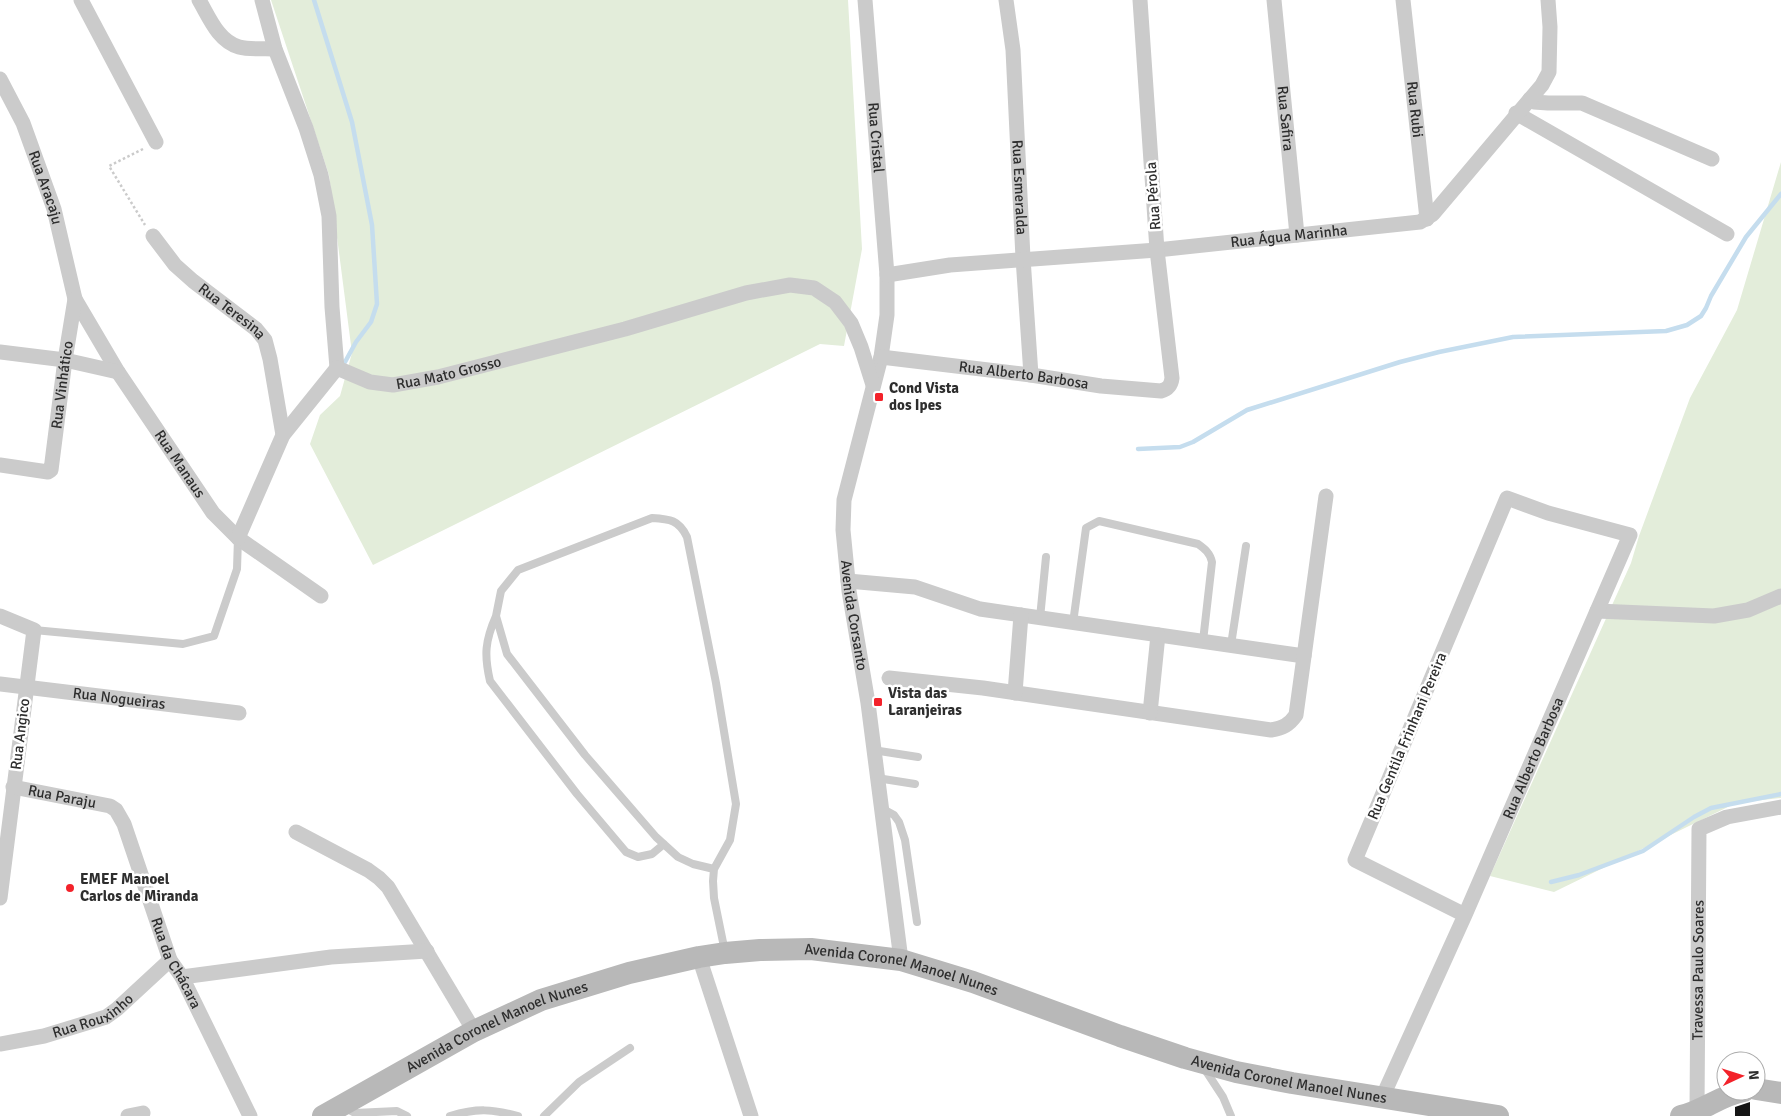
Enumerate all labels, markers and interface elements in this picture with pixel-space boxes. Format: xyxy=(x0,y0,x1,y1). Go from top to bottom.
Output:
street label: Rua Rubi xyxy=(1403,80,1427,139)
street label: Rua Safira xyxy=(1273,85,1298,152)
street label: Rua Cristal xyxy=(864,102,888,173)
street label: Rua Esmeralda xyxy=(1008,139,1031,235)
street label: Rua Aracaju xyxy=(25,148,66,226)
street label: Rua Pérola xyxy=(1142,161,1164,231)
street label: Rua Água Marinha xyxy=(1230,221,1348,251)
street label: Rua Teresina xyxy=(195,279,270,343)
street label: Rua Vinhático xyxy=(47,339,77,430)
street label: Rua Mato Grosso xyxy=(395,352,503,393)
street label: Rua Alberto Barbosa xyxy=(958,357,1090,393)
place label: Cond Vista dos Ipes xyxy=(889,379,959,414)
marker: Cond Vista dos Ipes xyxy=(873,391,885,403)
street label: Rua Manaus xyxy=(151,426,209,502)
street label: Avenida Corsanto xyxy=(837,559,871,672)
street label: Rua Gentila Frinhani Pereira xyxy=(1364,650,1450,822)
street label: Rua Nogueiras xyxy=(72,684,167,713)
place label: Vista das Laranjeiras xyxy=(888,684,962,719)
street label: Rua Alberto Barbosa xyxy=(1499,694,1567,822)
marker: Vista das Laranjeiras xyxy=(872,696,884,708)
street label: Rua Angico xyxy=(7,697,33,771)
street label: Rua Paraju xyxy=(26,781,98,812)
place label: EMEF Manoel Carlos de Miranda xyxy=(80,870,199,905)
marker: EMEF Manoel Carlos de Miranda xyxy=(64,882,76,894)
street label: Travessa Paulo Soares xyxy=(1689,899,1707,1040)
street label: Rua da Chácara xyxy=(147,915,205,1012)
street label: Avenida Coronel Manoel Nunes xyxy=(804,940,1001,1000)
street label: Avenida Coronel Manoel Nunes xyxy=(403,977,590,1077)
street label: Rua Rouxinho xyxy=(50,990,137,1042)
street label: Avenida Coronel Manoel Nunes xyxy=(1189,1051,1389,1107)
north arrow xyxy=(1716,1051,1766,1101)
text: N xyxy=(1745,1070,1762,1081)

